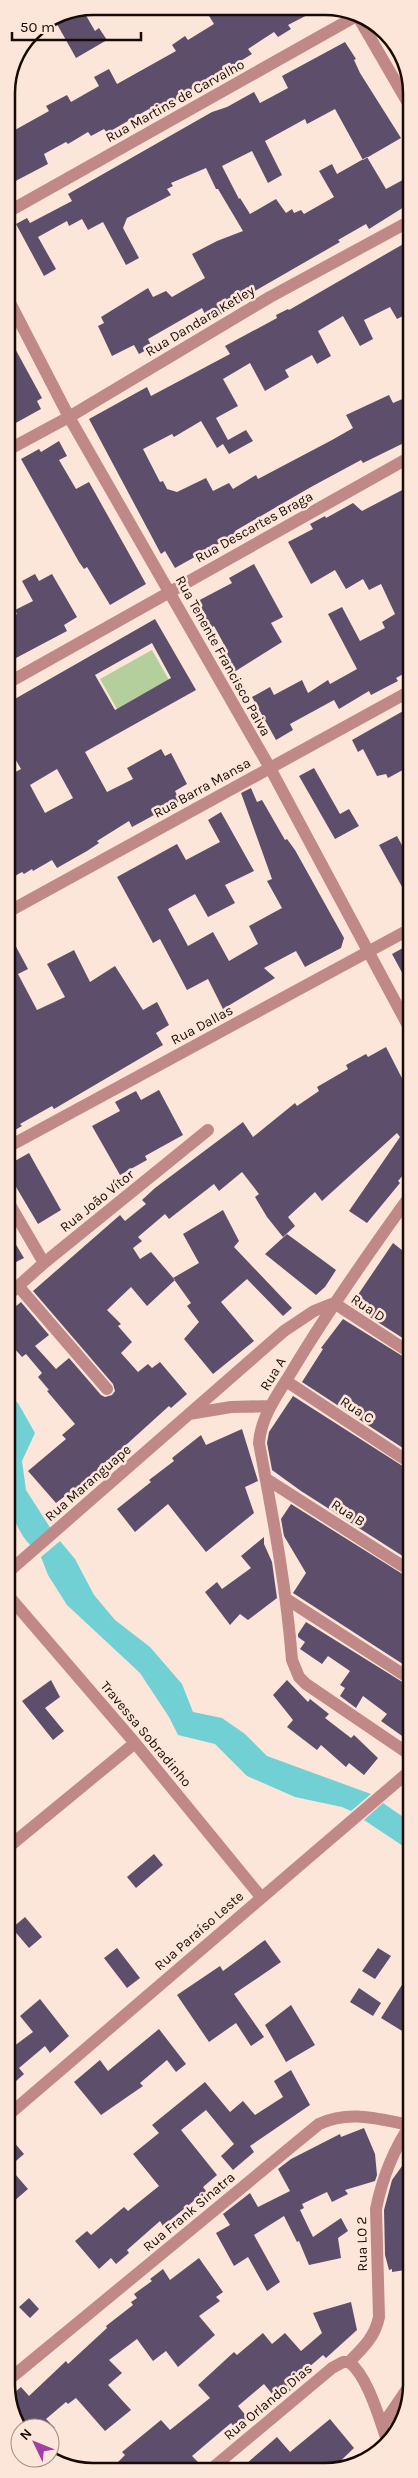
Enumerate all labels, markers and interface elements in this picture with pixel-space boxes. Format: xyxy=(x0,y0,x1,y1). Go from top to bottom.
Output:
scale bar xyxy=(12,10,141,42)
text: 50 m xyxy=(20,18,55,36)
street label: Rua Martins de Carvalho xyxy=(103,56,247,146)
street label: Rua Dandara Ketley xyxy=(142,281,258,360)
street label: Rua Descartes Braga xyxy=(192,488,316,566)
street label: Rua Tenente Francisco Paiva xyxy=(172,573,274,739)
street label: Rua Barra Mansa xyxy=(150,754,254,822)
street label: Rua Dallas xyxy=(168,1002,236,1048)
street label: Rua João Vítor xyxy=(57,1165,138,1236)
street label: Rua D xyxy=(348,1291,388,1325)
street label: Rua A xyxy=(256,1354,290,1394)
street label: Rua C xyxy=(337,1393,377,1427)
street label: Rua Maranguape xyxy=(42,1441,134,1525)
street label: Rua B xyxy=(328,1496,368,1530)
street label: Travessa Sobradinho xyxy=(97,1678,195,1790)
street label: Rua Paraíso Leste xyxy=(151,1888,247,1974)
street label: Rua Frank Sinatra xyxy=(140,2169,238,2255)
street label: Rua LO 2 xyxy=(353,2216,371,2272)
street label: Rua Orlando Dias xyxy=(220,2360,316,2444)
north arrow xyxy=(10,2418,60,2468)
text: N xyxy=(16,2425,36,2444)

